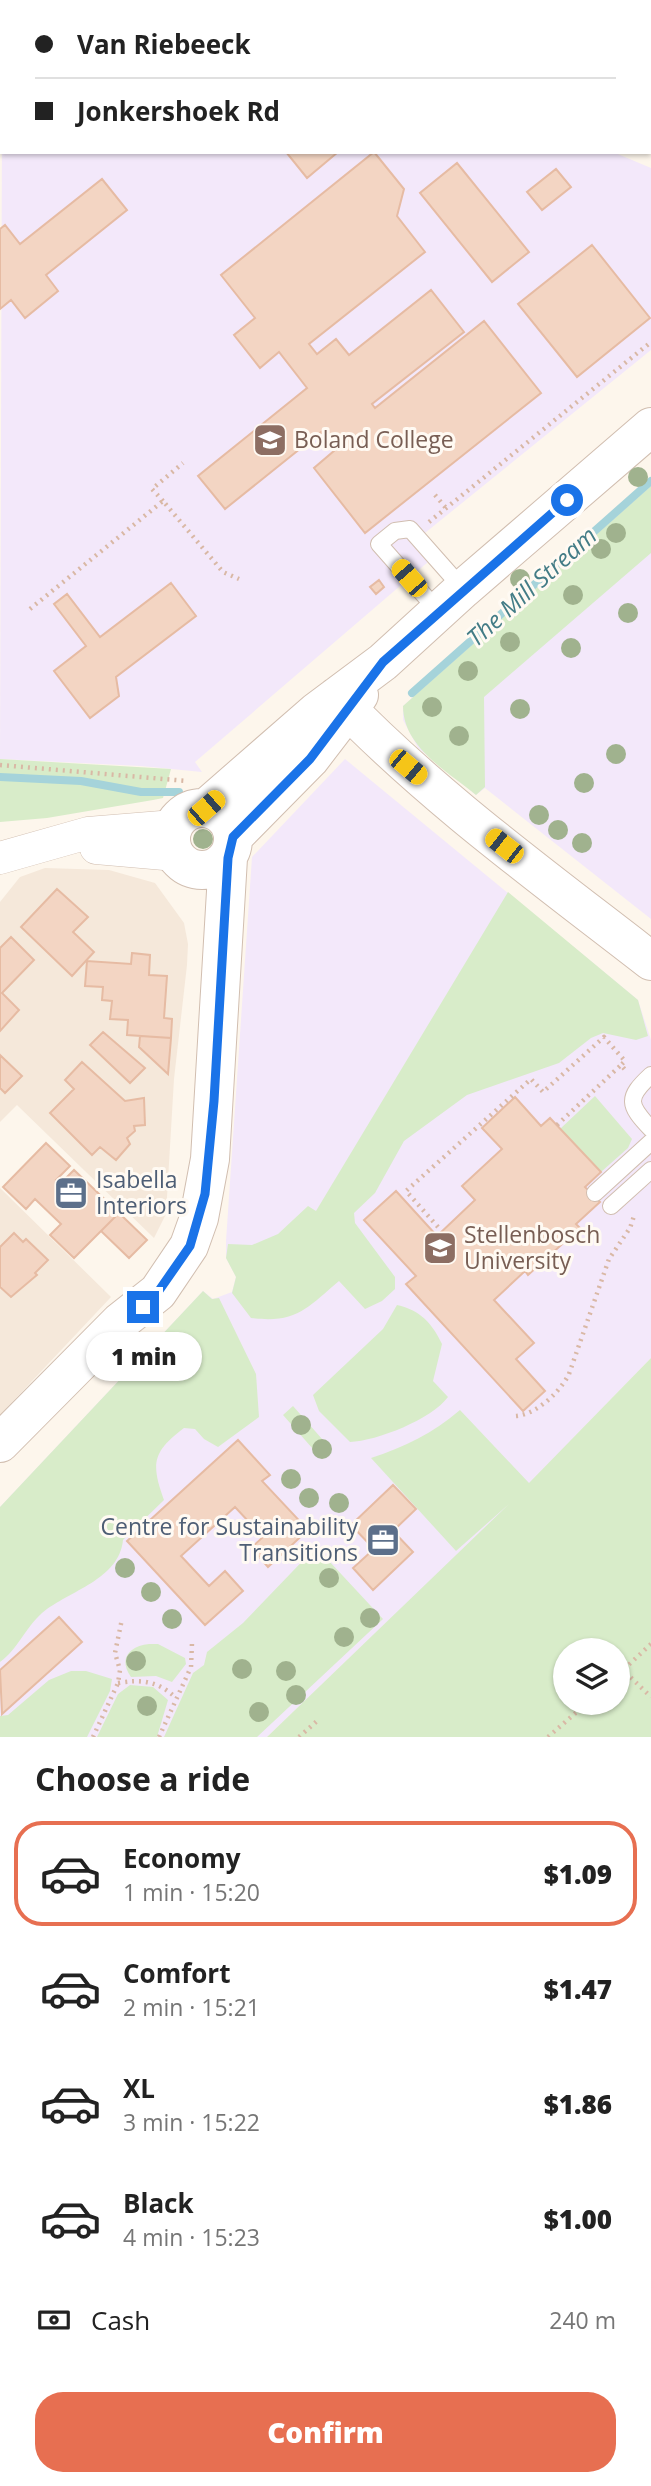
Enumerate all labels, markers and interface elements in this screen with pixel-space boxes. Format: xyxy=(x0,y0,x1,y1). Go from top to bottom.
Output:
text: Van Riebeeck xyxy=(77,26,251,62)
text: Jonkershoek Rd xyxy=(77,93,280,129)
school or university icon: Boland College xyxy=(251,421,289,459)
place label: Boland College xyxy=(294,423,454,455)
route start xyxy=(551,484,583,516)
water label: The Mill Stream xyxy=(459,519,603,653)
car xyxy=(388,555,431,601)
car xyxy=(386,745,431,789)
car xyxy=(184,786,229,830)
car xyxy=(481,825,528,867)
place label: Isabella Interiors xyxy=(96,1163,187,1221)
office icon: Isabella Interiors xyxy=(52,1174,90,1212)
place label: Stellenbosch University xyxy=(464,1218,600,1276)
school or university icon: Stellenbosch University xyxy=(421,1229,459,1267)
route end xyxy=(127,1291,159,1323)
callout: 1 min xyxy=(85,1332,201,1380)
text: 1 min xyxy=(111,1340,177,1372)
place label: Centre for Sustainability Transitions xyxy=(100,1510,358,1568)
office icon: Centre for Sustainability Transitions xyxy=(364,1521,402,1559)
map controls xyxy=(553,1638,630,1715)
button: layers xyxy=(553,1638,630,1715)
text: Choose a ride xyxy=(35,1757,250,1800)
text: Economy xyxy=(123,1840,241,1876)
icon: car xyxy=(39,1842,102,1905)
text: $1.09 xyxy=(544,1856,612,1892)
text: 1 min · 15:20 xyxy=(123,1876,260,1908)
text: Comfort xyxy=(123,1955,230,1991)
icon: car xyxy=(39,1957,102,2020)
text: $1.47 xyxy=(544,1971,612,2007)
text: 2 min · 15:21 xyxy=(123,1991,260,2023)
text: XL xyxy=(123,2070,155,2106)
icon: car xyxy=(39,2072,102,2135)
text: $1.86 xyxy=(544,2086,612,2122)
text: 3 min · 15:22 xyxy=(123,2106,260,2138)
text: Black xyxy=(123,2185,194,2221)
icon: car xyxy=(39,2187,102,2250)
text: $1.00 xyxy=(544,2201,612,2237)
text: 4 min · 15:23 xyxy=(123,2221,260,2253)
icon: cash xyxy=(35,2301,73,2339)
text: Cash xyxy=(91,2302,150,2338)
text: 240 m xyxy=(549,2304,616,2336)
button: Confirm xyxy=(35,2392,616,2472)

